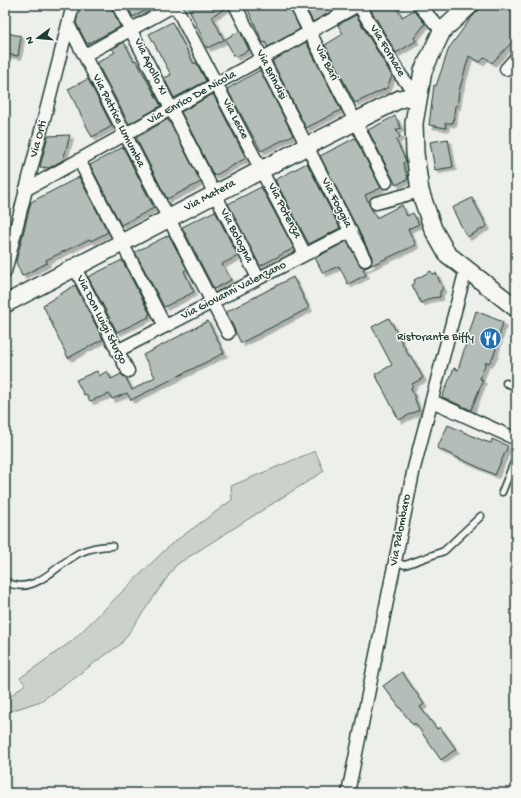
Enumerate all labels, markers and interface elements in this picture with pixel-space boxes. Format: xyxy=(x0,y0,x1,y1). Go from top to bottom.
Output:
north arrow xyxy=(18,18,58,58)
street label: Via Fornace xyxy=(366,22,408,80)
text: N xyxy=(24,35,37,45)
street label: Via Apollo XI xyxy=(130,35,170,98)
street label: Via Bari xyxy=(311,42,341,84)
street label: Via Brindisi xyxy=(252,47,290,103)
street label: Via Enrico De Nicola xyxy=(144,68,239,129)
street label: Via Patrice Lumumba xyxy=(88,71,148,170)
street label: Via Lecce xyxy=(218,96,252,142)
street label: Via Orti xyxy=(27,119,51,160)
street label: Via Foggia xyxy=(317,175,355,231)
street label: Via Matera xyxy=(181,177,238,216)
street label: Via Potenza xyxy=(264,180,304,241)
street label: Via Bologna xyxy=(216,206,256,266)
street label: Via Giovanni Valenzano xyxy=(178,258,289,324)
street label: Via Don Luigi Sturzo xyxy=(72,272,130,367)
restaurant icon: Ristorante Biffy xyxy=(477,325,503,351)
place label: Ristorante Biffy xyxy=(397,331,474,345)
street label: Via Palombaro xyxy=(387,493,415,568)

